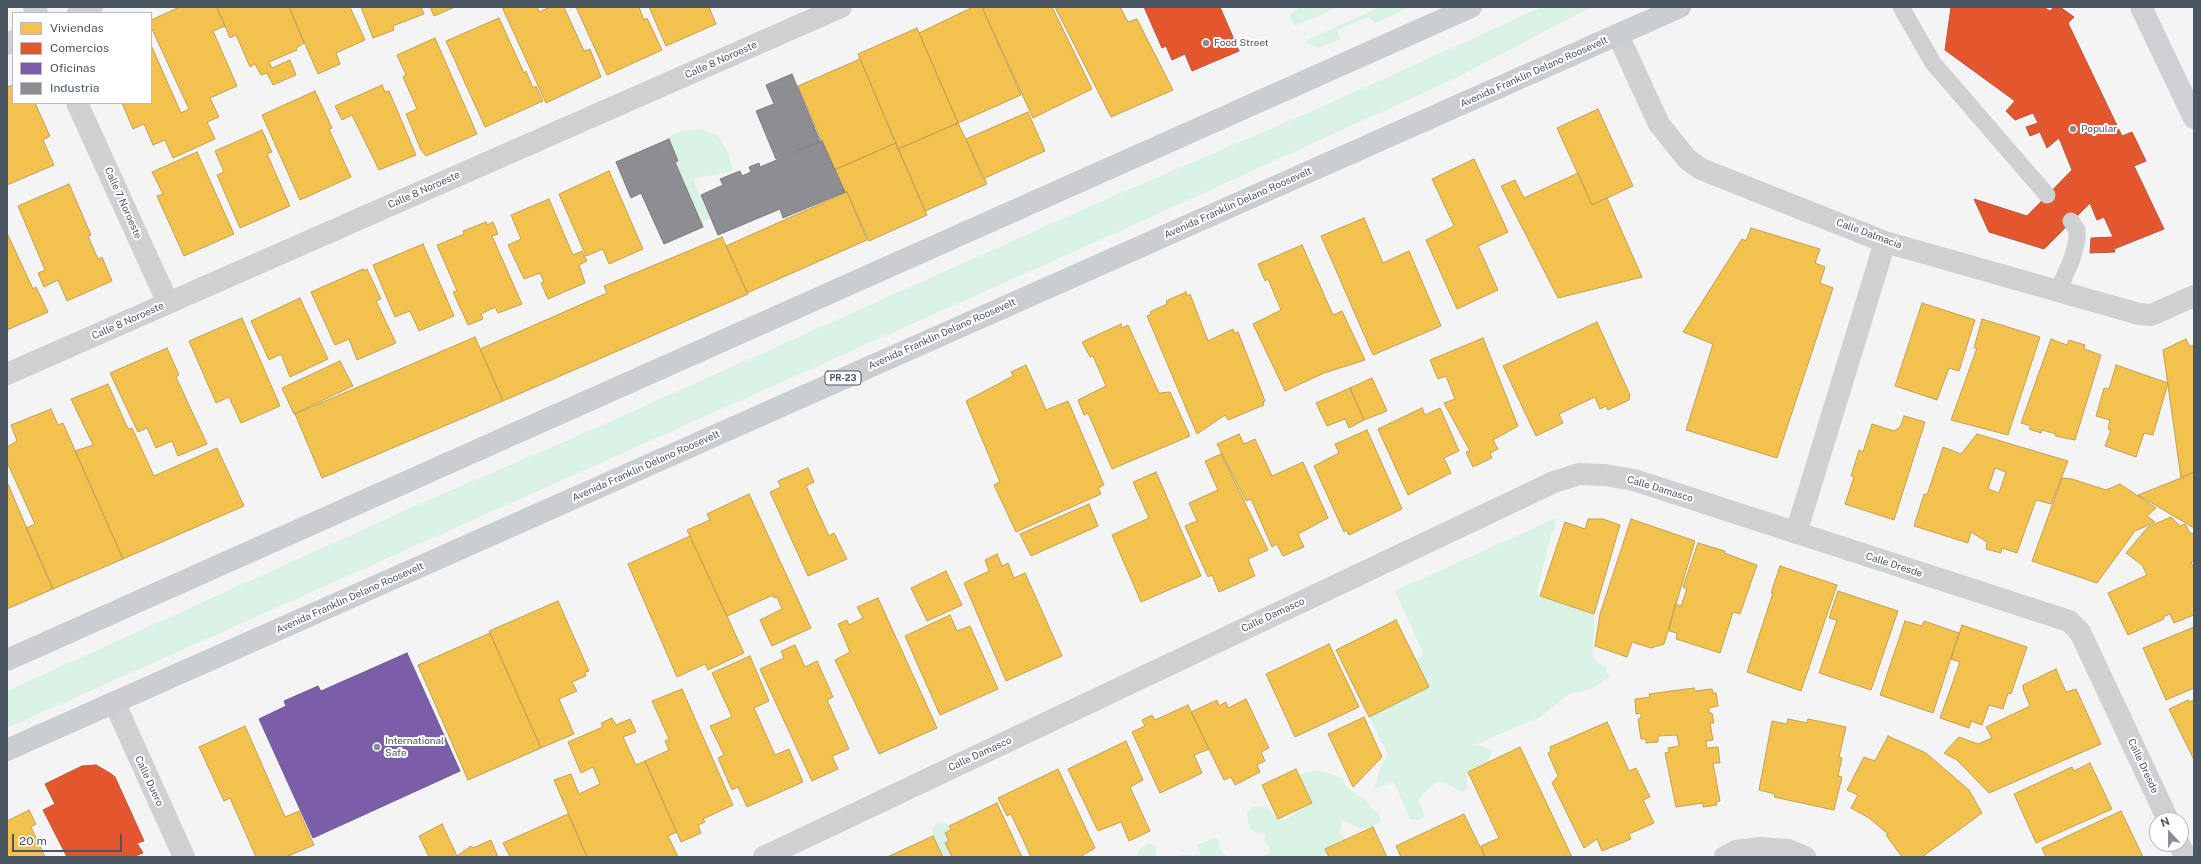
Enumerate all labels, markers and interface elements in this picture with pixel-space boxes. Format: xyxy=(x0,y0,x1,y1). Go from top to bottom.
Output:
legend xyxy=(12,12,152,104)
text: Viviendas xyxy=(50,21,104,35)
street label: Avenida Franklin Delano Roosevelt xyxy=(1458,34,1610,110)
place label: Food Street xyxy=(1214,37,1269,49)
marker: Food Street xyxy=(1201,38,1211,48)
street label: Calle 8 Noroeste xyxy=(683,39,759,81)
text: Comercios xyxy=(50,41,109,55)
text: Oficinas xyxy=(50,61,96,75)
text: Industria xyxy=(50,81,99,95)
place label: Popular xyxy=(2081,123,2117,135)
marker: Popular xyxy=(2068,124,2078,134)
street label: Calle 7 Noroeste xyxy=(102,165,144,241)
street label: Avenida Franklin Delano Roosevelt xyxy=(1162,165,1314,241)
street label: Calle 8 Noroeste xyxy=(386,169,462,211)
street label: Calle Dalmacia xyxy=(1834,217,1904,251)
street label: Avenida Franklin Delano Roosevelt xyxy=(866,296,1018,372)
street label: Calle 8 Noroeste xyxy=(90,300,166,342)
road number: PR-23 xyxy=(825,371,861,385)
street label: Avenida Franklin Delano Roosevelt xyxy=(570,428,722,504)
street label: Calle Damasco xyxy=(1625,473,1695,505)
street label: Calle Dresde xyxy=(1864,550,1924,580)
street label: Avenida Franklin Delano Roosevelt xyxy=(274,560,426,636)
street label: Calle Damasco xyxy=(1239,595,1307,635)
street label: Calle Damasco xyxy=(946,734,1014,774)
place label: International Safe xyxy=(385,735,444,758)
street label: Calle Dresde xyxy=(2125,737,2161,795)
marker: International Safe xyxy=(372,742,382,752)
street label: Calle Duero xyxy=(132,754,166,808)
north arrow xyxy=(2149,812,2189,852)
text: N xyxy=(2159,815,2171,829)
scale bar xyxy=(14,826,124,852)
text: 20 m xyxy=(19,834,47,848)

